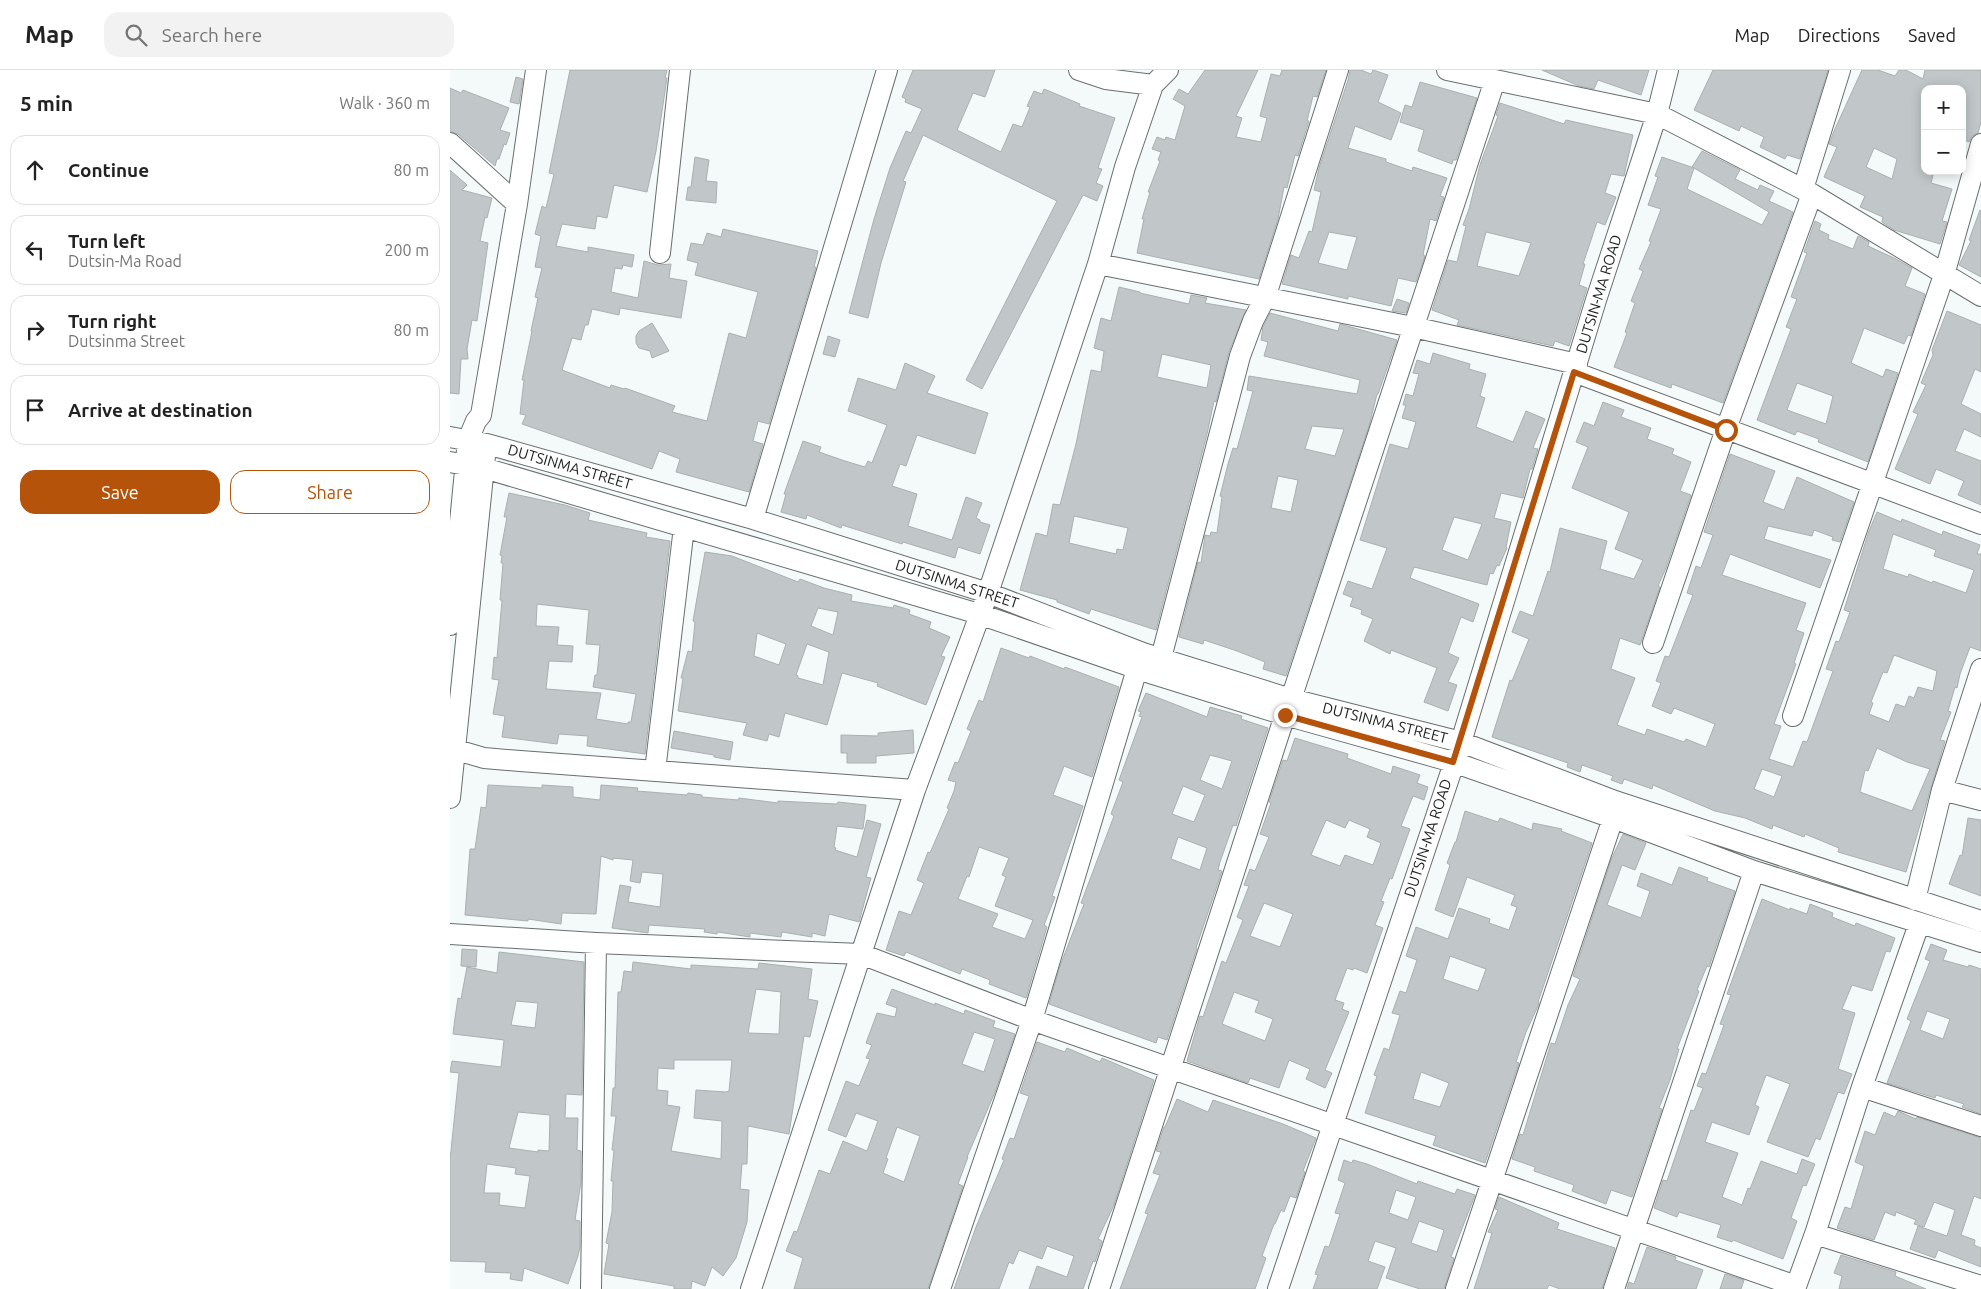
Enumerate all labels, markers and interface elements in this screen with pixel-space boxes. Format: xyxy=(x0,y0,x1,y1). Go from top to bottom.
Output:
search box xyxy=(104,12,454,57)
text: Map xyxy=(25,21,74,48)
icon: search xyxy=(122,21,150,49)
text: Search here xyxy=(162,24,262,46)
text: Map xyxy=(1734,25,1770,45)
text: Directions xyxy=(1798,25,1880,45)
text: Saved xyxy=(1908,25,1956,45)
map controls xyxy=(1921,85,1966,175)
button: + xyxy=(1921,85,1966,130)
text: 5 min xyxy=(20,91,73,115)
text: Walk · 360 m xyxy=(339,94,430,112)
button: − xyxy=(1921,130,1966,175)
icon: ahead xyxy=(21,156,49,184)
text: Continue xyxy=(68,159,149,181)
text: 80 m xyxy=(393,161,429,179)
text: Turn left xyxy=(68,230,146,252)
street label: DUTSIN-MA ROAD xyxy=(1572,232,1625,355)
icon: left xyxy=(21,236,49,264)
text: 200 m xyxy=(384,241,429,259)
text: Dutsin-Ma Road xyxy=(68,252,182,270)
text: Turn right xyxy=(68,310,156,332)
icon: right xyxy=(21,316,49,344)
text: 80 m xyxy=(393,321,429,339)
text: Dutsinma Street xyxy=(68,332,185,350)
icon: arrive xyxy=(21,396,49,424)
text: Arrive at destination xyxy=(68,399,253,421)
route start xyxy=(1715,419,1738,442)
street label: DUTSINMA STREET xyxy=(506,441,635,493)
button: Save xyxy=(20,470,220,514)
button: Share xyxy=(230,470,430,514)
street label: DUTSINMA STREET xyxy=(893,556,1022,612)
street label: DUTSINMA STREET xyxy=(1321,699,1450,746)
route end xyxy=(1274,704,1297,727)
street label: DUTSIN-MA ROAD xyxy=(1400,777,1455,899)

